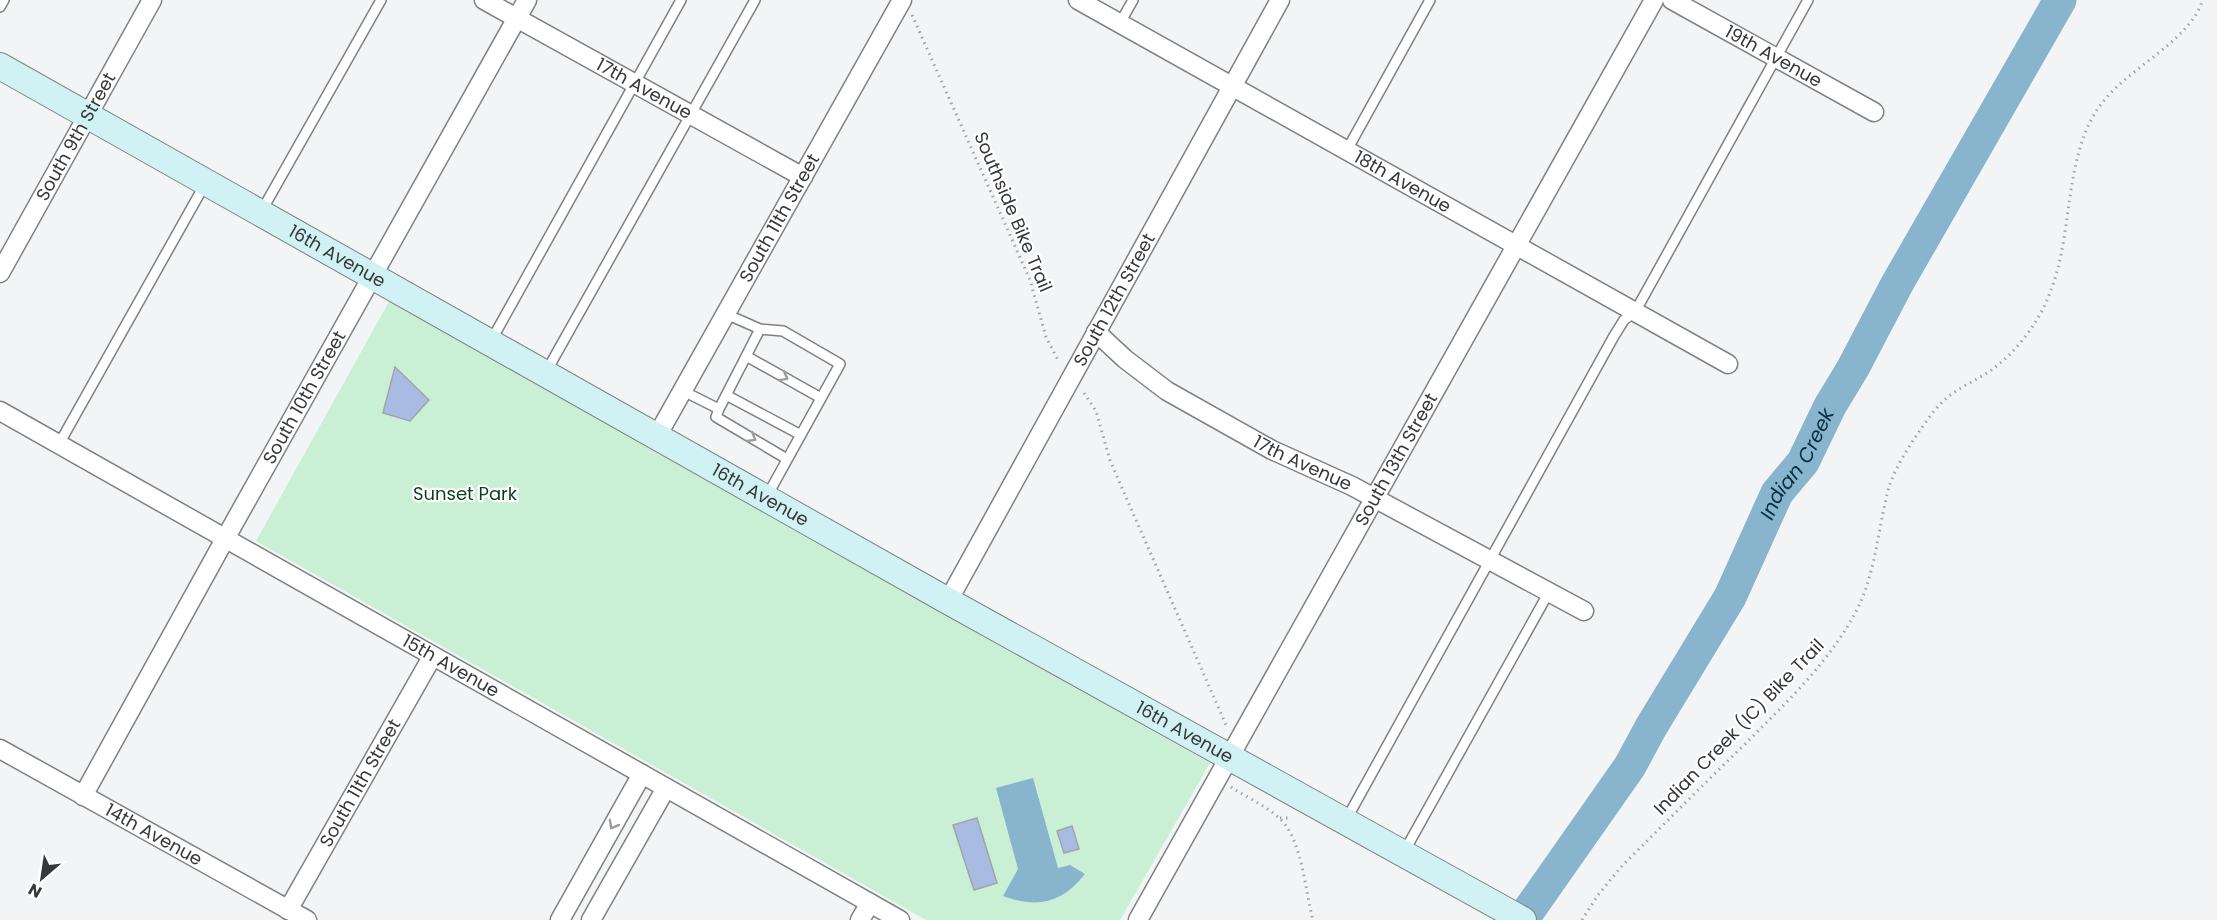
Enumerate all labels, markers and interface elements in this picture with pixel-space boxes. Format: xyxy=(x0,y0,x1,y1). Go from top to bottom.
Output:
street label: 19th Avenue xyxy=(1721,19,1827,93)
street label: 17th Avenue xyxy=(592,52,697,125)
street label: South 9th Street xyxy=(30,68,121,205)
street label: Southside Bike Trail xyxy=(968,128,1059,296)
street label: 18th Avenue xyxy=(1350,144,1456,219)
street label: South 11th Street xyxy=(733,149,825,287)
street label: 16th Avenue xyxy=(284,218,390,293)
street label: South 12th Street xyxy=(1067,229,1161,371)
street label: South 10th Street xyxy=(257,326,351,468)
one-way arrow xyxy=(777,370,788,381)
street label: South 13th Street xyxy=(1349,388,1443,530)
water label: Indian Creek xyxy=(1753,402,1842,524)
street label: 17th Avenue xyxy=(1249,429,1356,496)
one-way arrow xyxy=(746,431,756,443)
street label: 16th Avenue xyxy=(707,457,814,532)
park label: Sunset Park xyxy=(413,481,518,506)
street label: 15th Avenue xyxy=(398,628,504,703)
street label: Indian Creek (IC) Bike Trail xyxy=(1648,633,1829,820)
street label: 16th Avenue xyxy=(1132,695,1238,769)
street label: South 11th Street xyxy=(313,714,406,852)
street label: 14th Avenue xyxy=(101,797,207,871)
one-way arrow xyxy=(609,819,620,829)
north arrow xyxy=(12,848,72,908)
text: N xyxy=(24,878,46,904)

